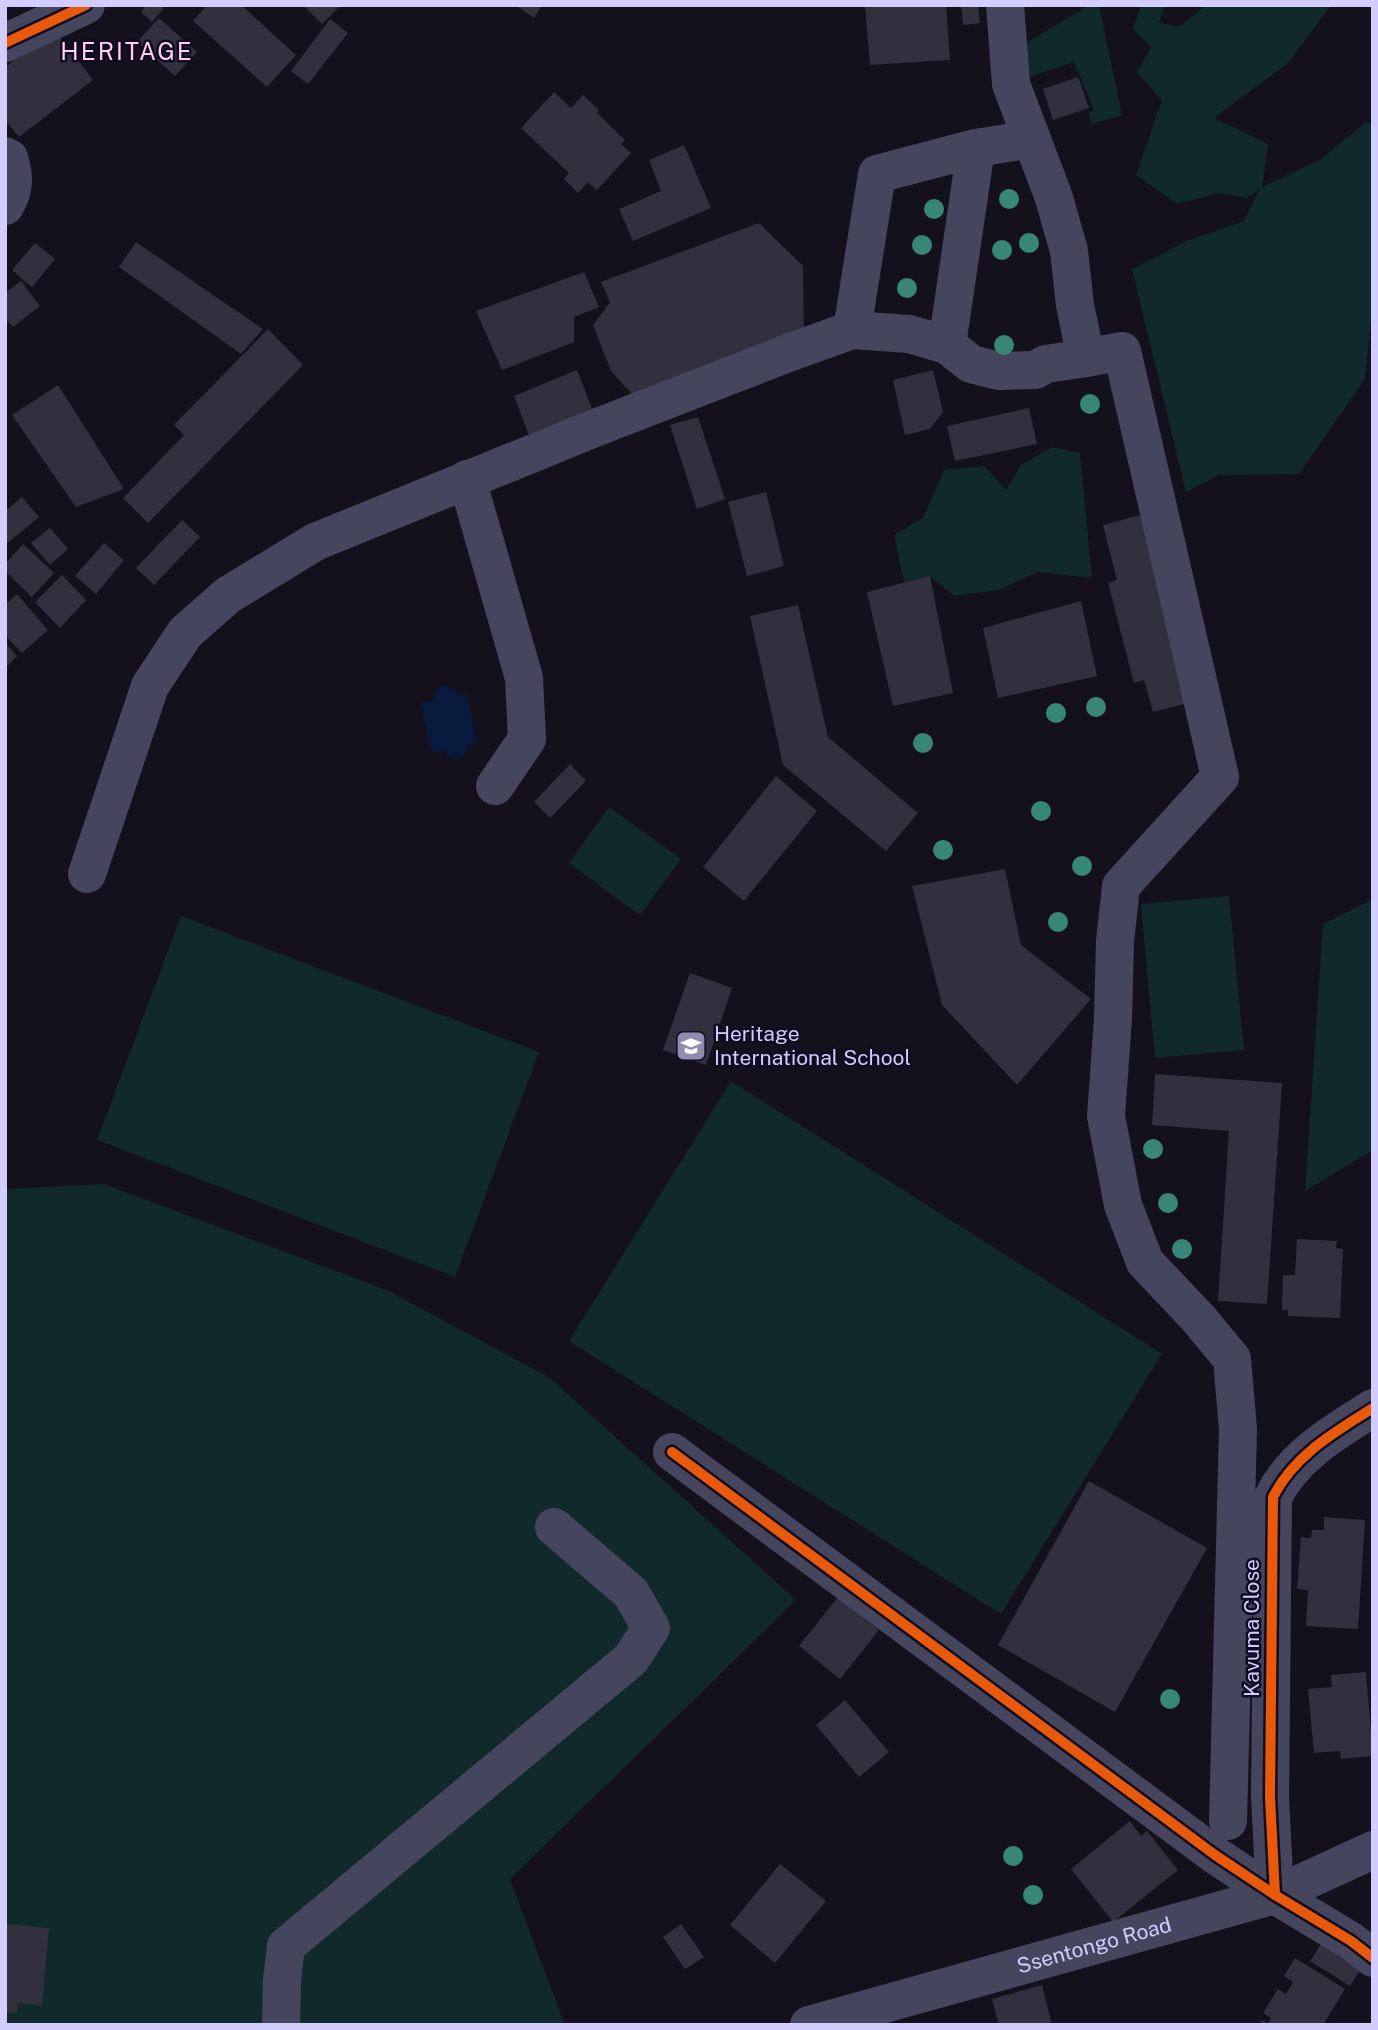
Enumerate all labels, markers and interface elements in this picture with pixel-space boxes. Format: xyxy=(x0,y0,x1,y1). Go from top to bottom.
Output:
district label: HERITAGE xyxy=(60,37,194,65)
place label: Heritage International School xyxy=(714,1021,911,1070)
school or university icon: Heritage International School xyxy=(674,1029,708,1063)
street label: Kavuma Close xyxy=(1239,1559,1264,1697)
street label: Ssentongo Road xyxy=(1014,1912,1174,1978)

